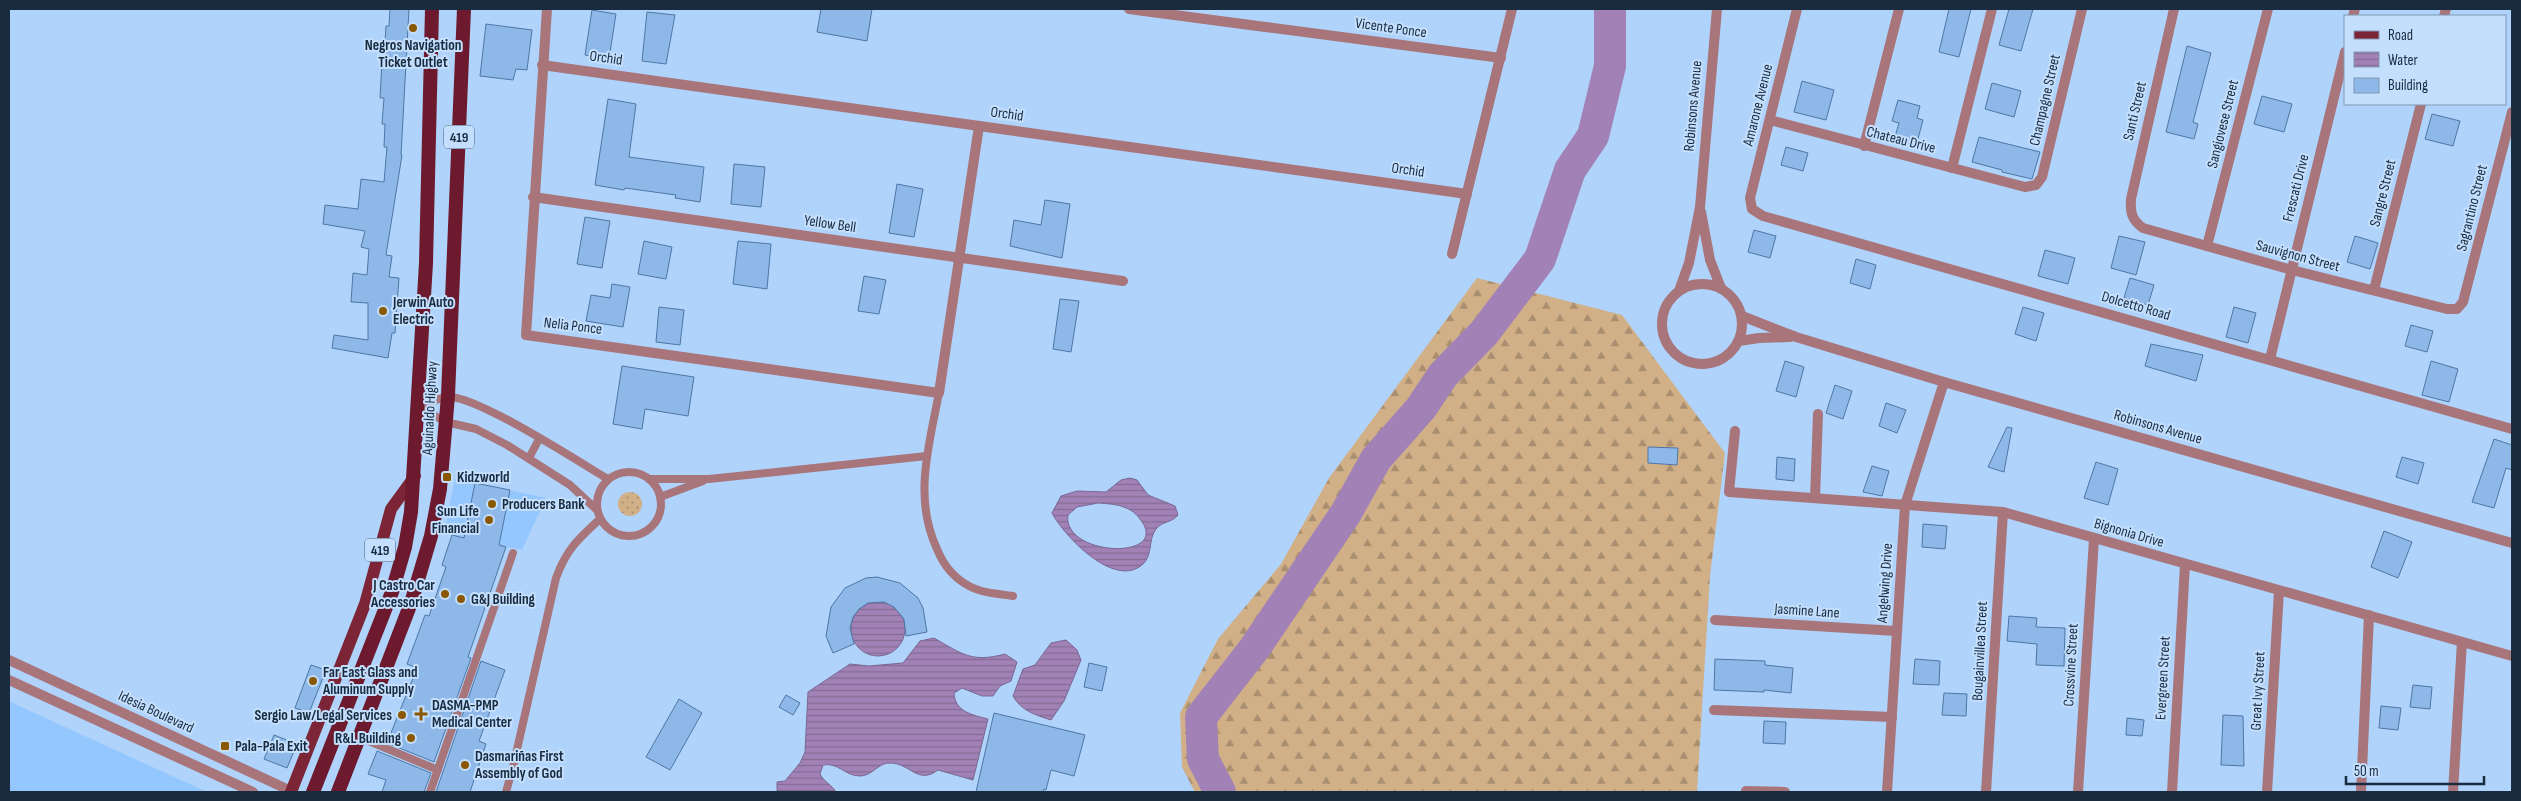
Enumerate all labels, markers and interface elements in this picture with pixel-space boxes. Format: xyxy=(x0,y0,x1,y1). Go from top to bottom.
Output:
street label: Vicente Ponce xyxy=(1354,14,1428,42)
legend xyxy=(2344,15,2506,105)
marker: Negros Navigation Ticket Outlet xyxy=(407,22,419,34)
text: Road xyxy=(2388,26,2413,45)
place label: Negros Navigation Ticket Outlet xyxy=(365,36,461,72)
street label: Orchid xyxy=(588,46,624,70)
text: Water xyxy=(2388,51,2419,70)
street label: Champagne Street xyxy=(2025,52,2065,148)
street label: Robinsons Avenue xyxy=(1680,60,1706,152)
street label: Amarone Avenue xyxy=(1738,62,1777,149)
text: Building xyxy=(2388,76,2428,95)
street label: Sangiovese Street xyxy=(2203,77,2243,170)
street label: Santi Street xyxy=(2119,79,2151,142)
street label: Orchid xyxy=(989,102,1025,126)
street label: Chateau Drive xyxy=(1864,122,1938,158)
road number: 419 xyxy=(444,125,474,148)
street label: Frescati Drive xyxy=(2278,152,2314,224)
street label: Sangre Street xyxy=(2365,157,2401,229)
street label: Orchid xyxy=(1390,158,1426,182)
street label: Sagrantino Street xyxy=(2452,162,2492,253)
street label: Yellow Bell xyxy=(803,211,857,237)
street label: Sauvignon Street xyxy=(2254,236,2342,276)
street label: Dolcetto Road xyxy=(2099,287,2173,325)
place label: Jerwin Auto Electric xyxy=(392,293,454,329)
marker: Jerwin Auto Electric xyxy=(377,305,389,317)
street label: Nelia Ponce xyxy=(543,313,603,339)
street label: Aguinaldo Highway xyxy=(418,360,442,456)
street label: Robinsons Avenue xyxy=(2112,405,2204,449)
place label: Kidzworld xyxy=(457,468,510,487)
marker: Kidzworld xyxy=(441,471,453,483)
place label: Producers Bank xyxy=(502,495,585,514)
marker: Producers Bank xyxy=(486,498,498,510)
place label: Sun Life Financial xyxy=(432,502,479,538)
marker: Sun Life Financial xyxy=(483,514,495,526)
street label: Bignonia Drive xyxy=(2092,514,2166,552)
road number: 419 xyxy=(365,538,395,562)
street label: Angelwing Drive xyxy=(1873,542,1897,625)
place label: J Castro Car Accessories xyxy=(370,576,435,612)
marker: J Castro Car Accessories xyxy=(439,588,451,600)
place label: G&J Building xyxy=(471,590,536,609)
marker: G&J Building xyxy=(455,593,467,605)
street label: Jasmine Lane xyxy=(1773,599,1840,623)
street label: Bougainvillea Street xyxy=(1968,600,1992,701)
street label: Crossvine Street xyxy=(2059,623,2083,707)
street label: Evergreen Street xyxy=(2151,635,2175,721)
street label: Great Ivy Street xyxy=(2246,651,2270,731)
place label: Far East Glass and Aluminum Supply xyxy=(322,663,418,699)
marker: Far East Glass and Aluminum Supply xyxy=(307,675,319,687)
street label: Idesia Boulevard xyxy=(115,686,197,738)
place label: DASMA-PMP Medical Center xyxy=(432,696,512,732)
place label: Sergio Law/Legal Services xyxy=(255,706,392,725)
marker: DASMA-PMP Medical Center xyxy=(414,707,428,721)
marker: Sergio Law/Legal Services xyxy=(396,709,408,721)
place label: R&L Building xyxy=(335,729,402,748)
marker: R&L Building xyxy=(405,732,417,744)
place label: Pala-Pala Exit xyxy=(235,737,308,756)
marker: Pala-Pala Exit xyxy=(219,740,231,752)
place label: Dasmariñas First Assembly of God xyxy=(474,747,564,783)
scale bar xyxy=(2346,754,2484,786)
marker: Dasmariñas First Assembly of God xyxy=(459,759,471,771)
text: 50 m xyxy=(2354,762,2379,781)

